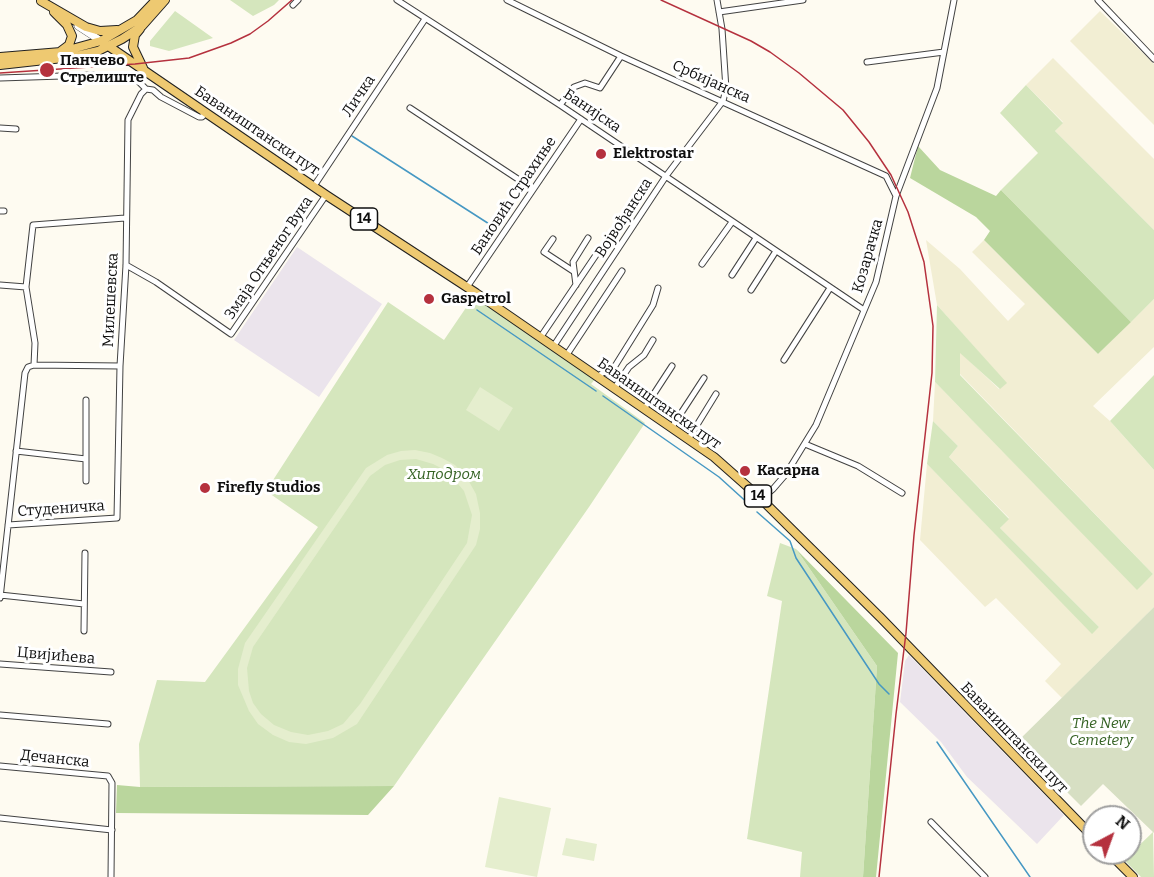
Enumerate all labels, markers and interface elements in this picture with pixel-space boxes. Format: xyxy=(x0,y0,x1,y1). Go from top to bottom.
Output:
place label: Панчево Стрелиште xyxy=(60,52,144,87)
street label: Србијанска xyxy=(669,57,753,107)
marker: Панчево Стрелиште xyxy=(38,61,56,79)
street label: Личка xyxy=(339,72,379,120)
street label: Баваништански пут xyxy=(191,82,323,180)
street label: Банијска xyxy=(560,85,624,137)
street label: Бановић Страхиње xyxy=(468,133,560,259)
place label: Elektrostar xyxy=(613,145,694,163)
marker: Elektrostar xyxy=(594,147,608,161)
street label: Војвођанска xyxy=(592,175,656,261)
street label: Змаја Огњеног Вука xyxy=(221,193,317,323)
road number: 14 xyxy=(350,208,378,230)
street label: Козарачка xyxy=(849,217,887,295)
street label: Милешевска xyxy=(100,252,122,348)
place label: Gaspetrol xyxy=(441,290,511,308)
marker: Gaspetrol xyxy=(422,292,436,306)
street label: Баваништански пут xyxy=(594,355,724,453)
place label: Касарна xyxy=(757,462,819,480)
marker: Касарна xyxy=(738,464,752,478)
park label: Хиподром xyxy=(407,466,481,484)
place label: Firefly Studios xyxy=(217,479,320,497)
marker: Firefly Studios xyxy=(198,481,212,495)
road number: 14 xyxy=(744,485,771,507)
street label: Студеничка xyxy=(17,497,105,521)
street label: Цвијићева xyxy=(16,644,96,668)
street label: Баваништански пут xyxy=(957,679,1071,797)
park label: The New Cemetery xyxy=(1069,715,1133,750)
street label: Дечанска xyxy=(20,746,90,772)
north arrow xyxy=(1082,805,1142,865)
text: N xyxy=(1112,811,1134,834)

